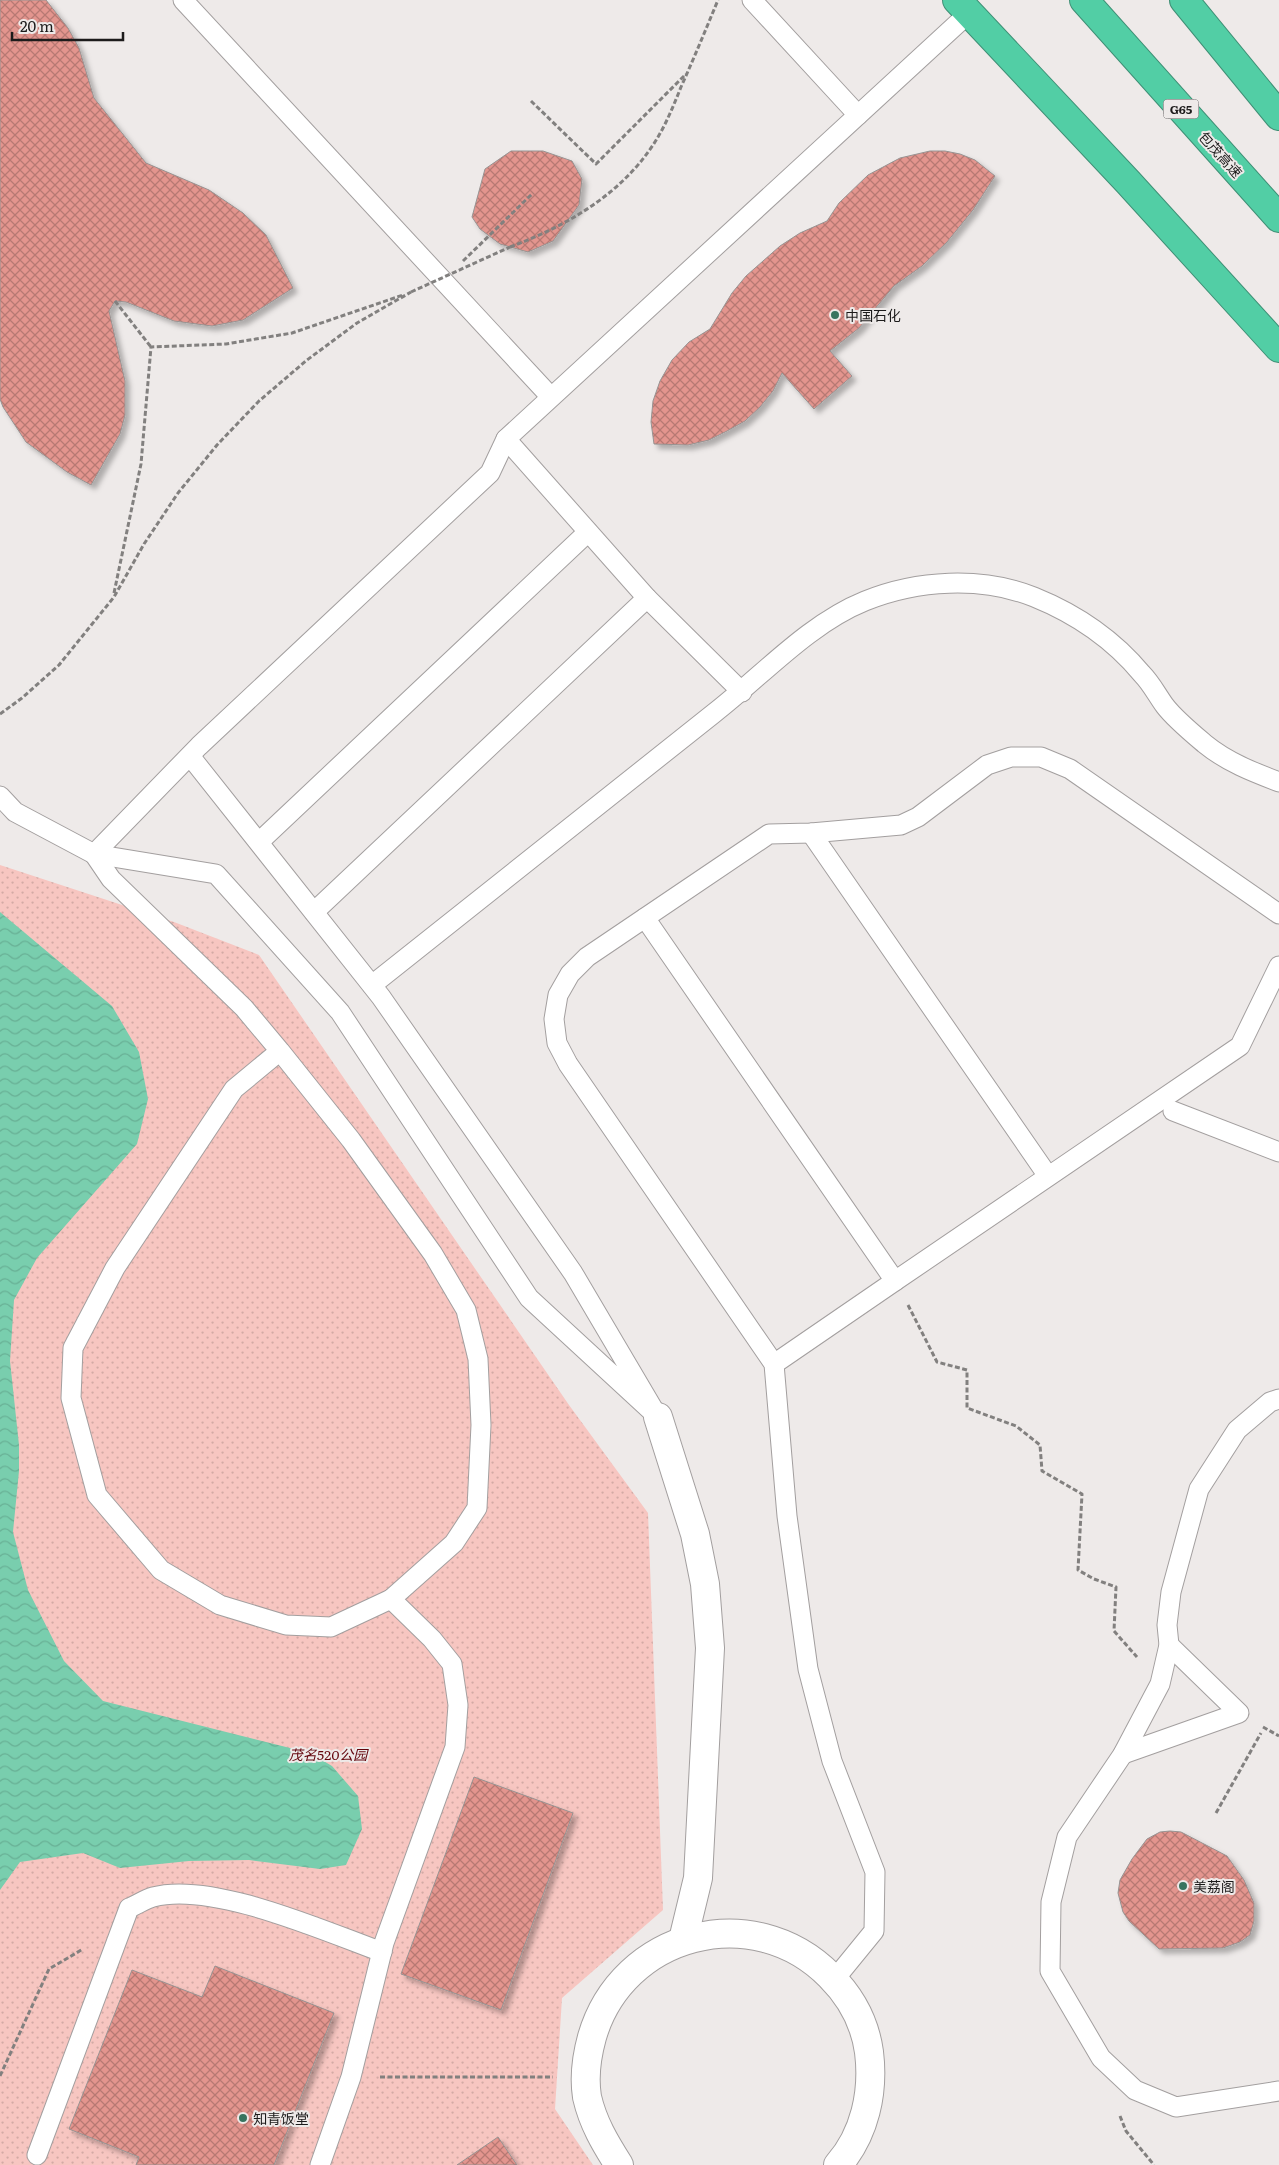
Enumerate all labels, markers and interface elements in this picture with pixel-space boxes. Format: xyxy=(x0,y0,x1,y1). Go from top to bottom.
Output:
scale bar xyxy=(12,10,124,42)
text: 20 m xyxy=(20,14,54,37)
road number: G65 xyxy=(1164,100,1198,118)
street label: 包茂高速 xyxy=(1195,127,1247,181)
place label: 中国石化 xyxy=(845,305,901,325)
marker: 中国石化 xyxy=(829,309,841,321)
park label: 茂名520公园 xyxy=(289,1744,369,1764)
place label: 美荔阁 xyxy=(1193,1876,1235,1896)
marker: 美荔阁 xyxy=(1177,1880,1189,1892)
place label: 知青饭堂 xyxy=(253,2108,309,2128)
marker: 知青饭堂 xyxy=(237,2112,249,2124)

